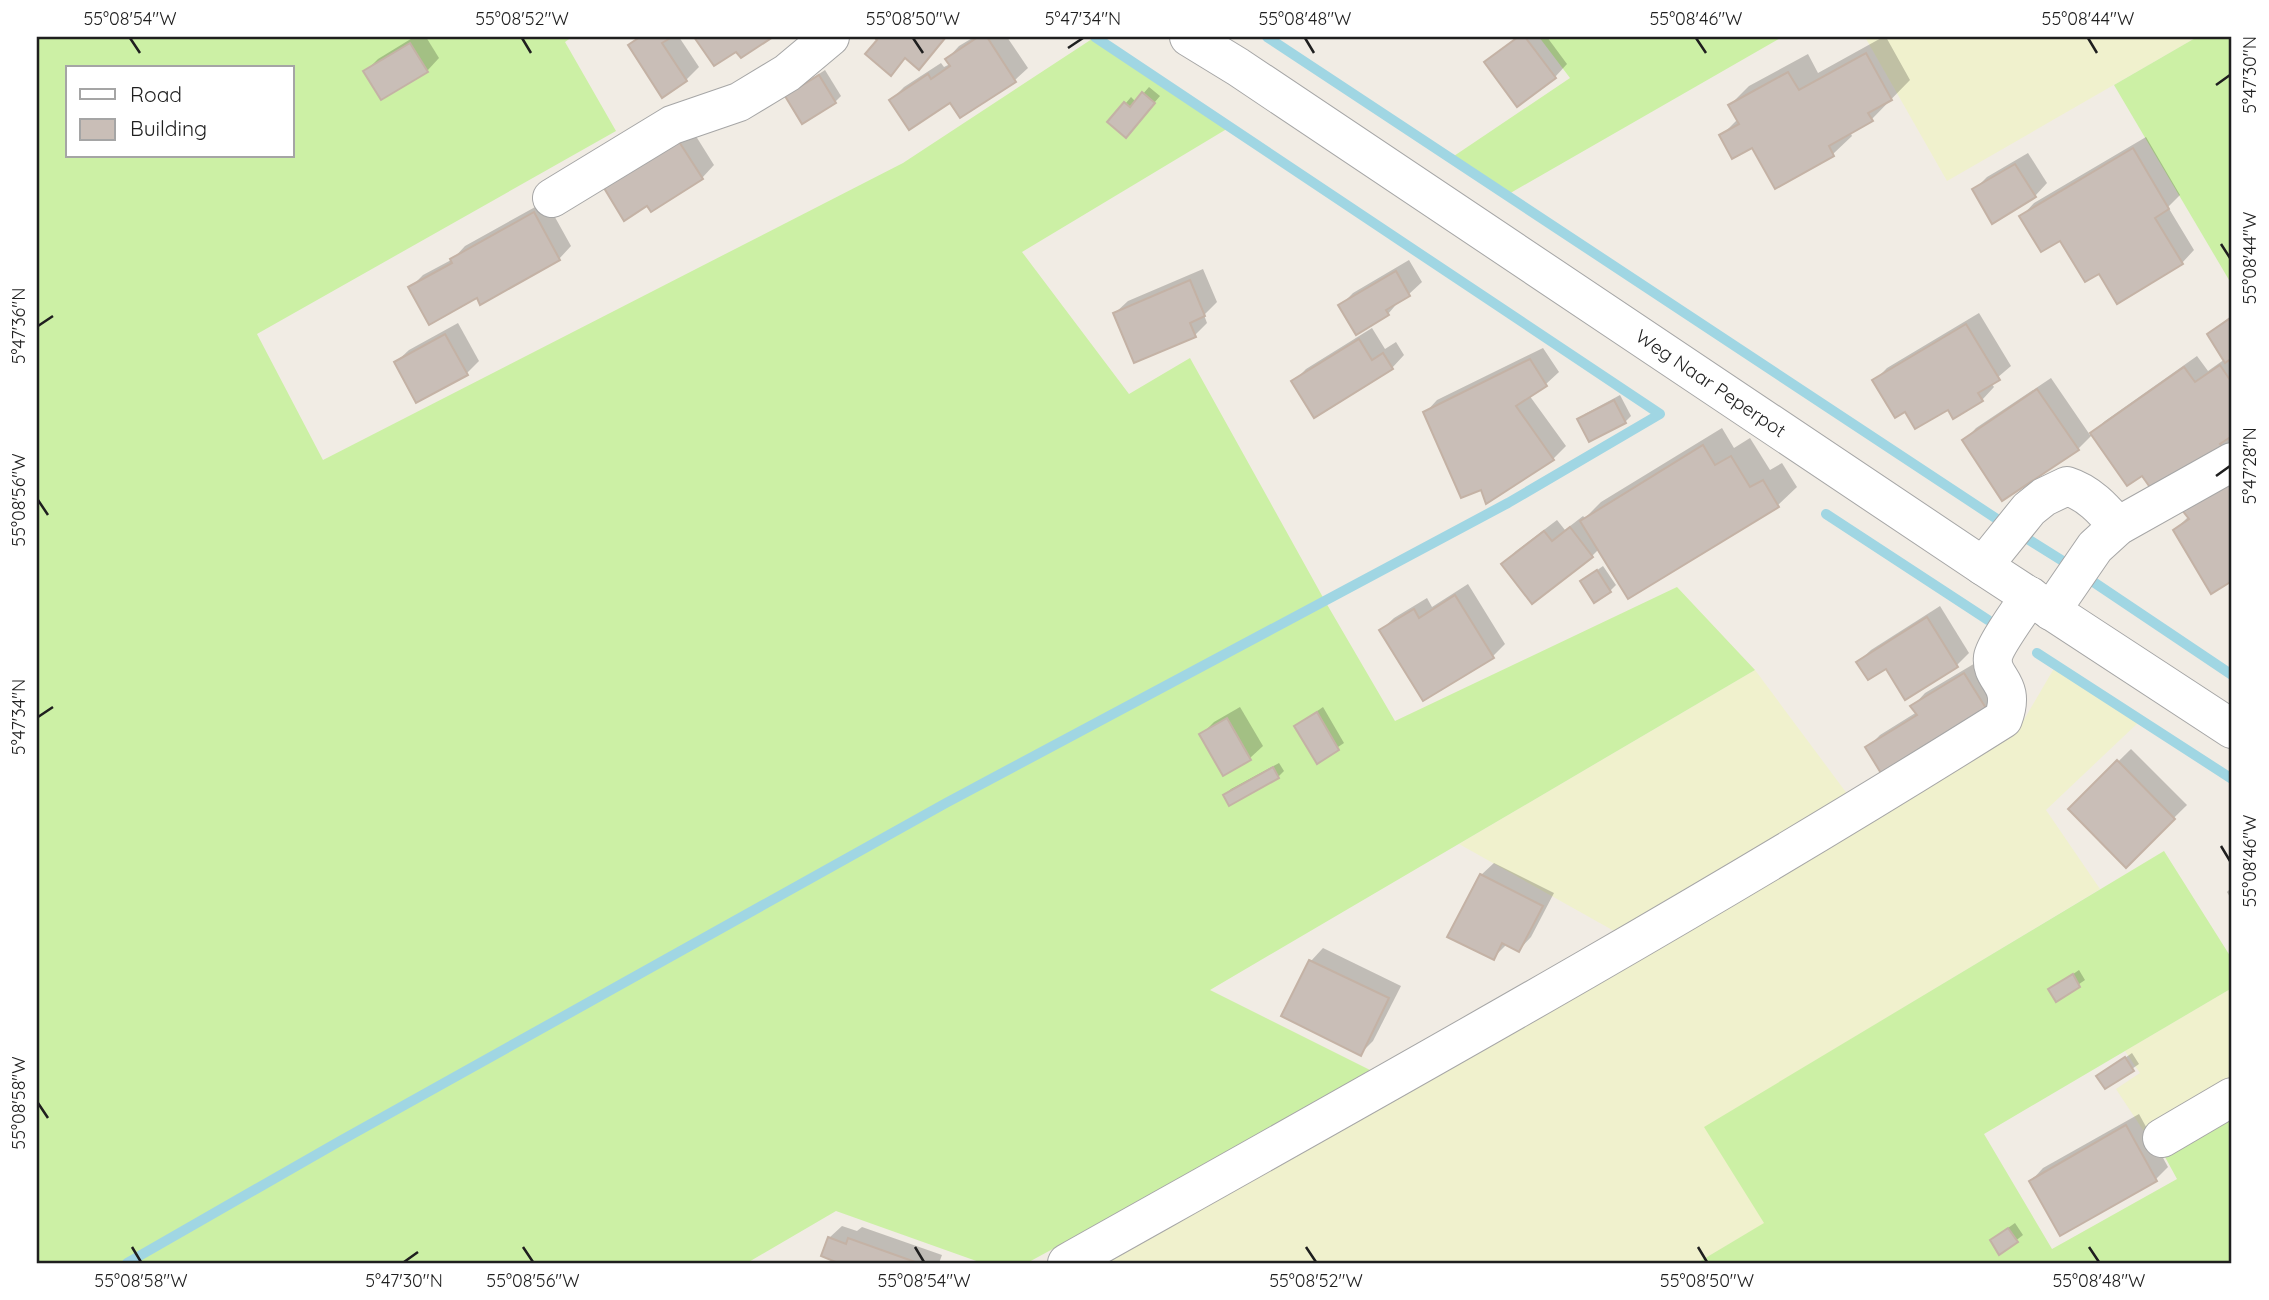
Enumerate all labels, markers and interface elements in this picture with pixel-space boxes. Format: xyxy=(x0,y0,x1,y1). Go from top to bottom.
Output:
text: 55°08'54"W xyxy=(83,7,177,30)
text: 55°08'52"W xyxy=(475,7,569,30)
text: 55°08'50"W xyxy=(866,7,960,30)
text: 5°47'34"N xyxy=(1045,7,1121,30)
text: 55°08'48"W xyxy=(1259,7,1352,30)
text: 55°08'46"W xyxy=(1650,7,1742,30)
text: 55°08'44"W xyxy=(2042,7,2134,30)
text: 5°47'30"N xyxy=(2238,36,2261,114)
legend xyxy=(66,66,294,158)
text: Road xyxy=(130,81,182,107)
text: Building xyxy=(130,115,207,141)
text: 55°08'44"W xyxy=(2238,212,2261,304)
text: 5°47'36"N xyxy=(7,288,30,364)
street label: Weg Naar Peperpot xyxy=(1631,324,1791,442)
text: 5°47'28"N xyxy=(2238,427,2261,505)
text: 55°08'56"W xyxy=(7,453,30,547)
text: 5°47'34"N xyxy=(7,679,30,755)
text: 55°08'46"W xyxy=(2238,815,2261,907)
text: 55°08'58"W xyxy=(7,1056,30,1150)
text: 55°08'58"W xyxy=(94,1269,188,1292)
text: 5°47'30"N xyxy=(365,1269,443,1292)
text: 55°08'56"W xyxy=(486,1269,580,1292)
text: 55°08'54"W xyxy=(877,1269,971,1292)
text: 55°08'52"W xyxy=(1269,1269,1363,1292)
text: 55°08'50"W xyxy=(1660,1269,1754,1292)
text: 55°08'48"W xyxy=(2053,1269,2146,1292)

